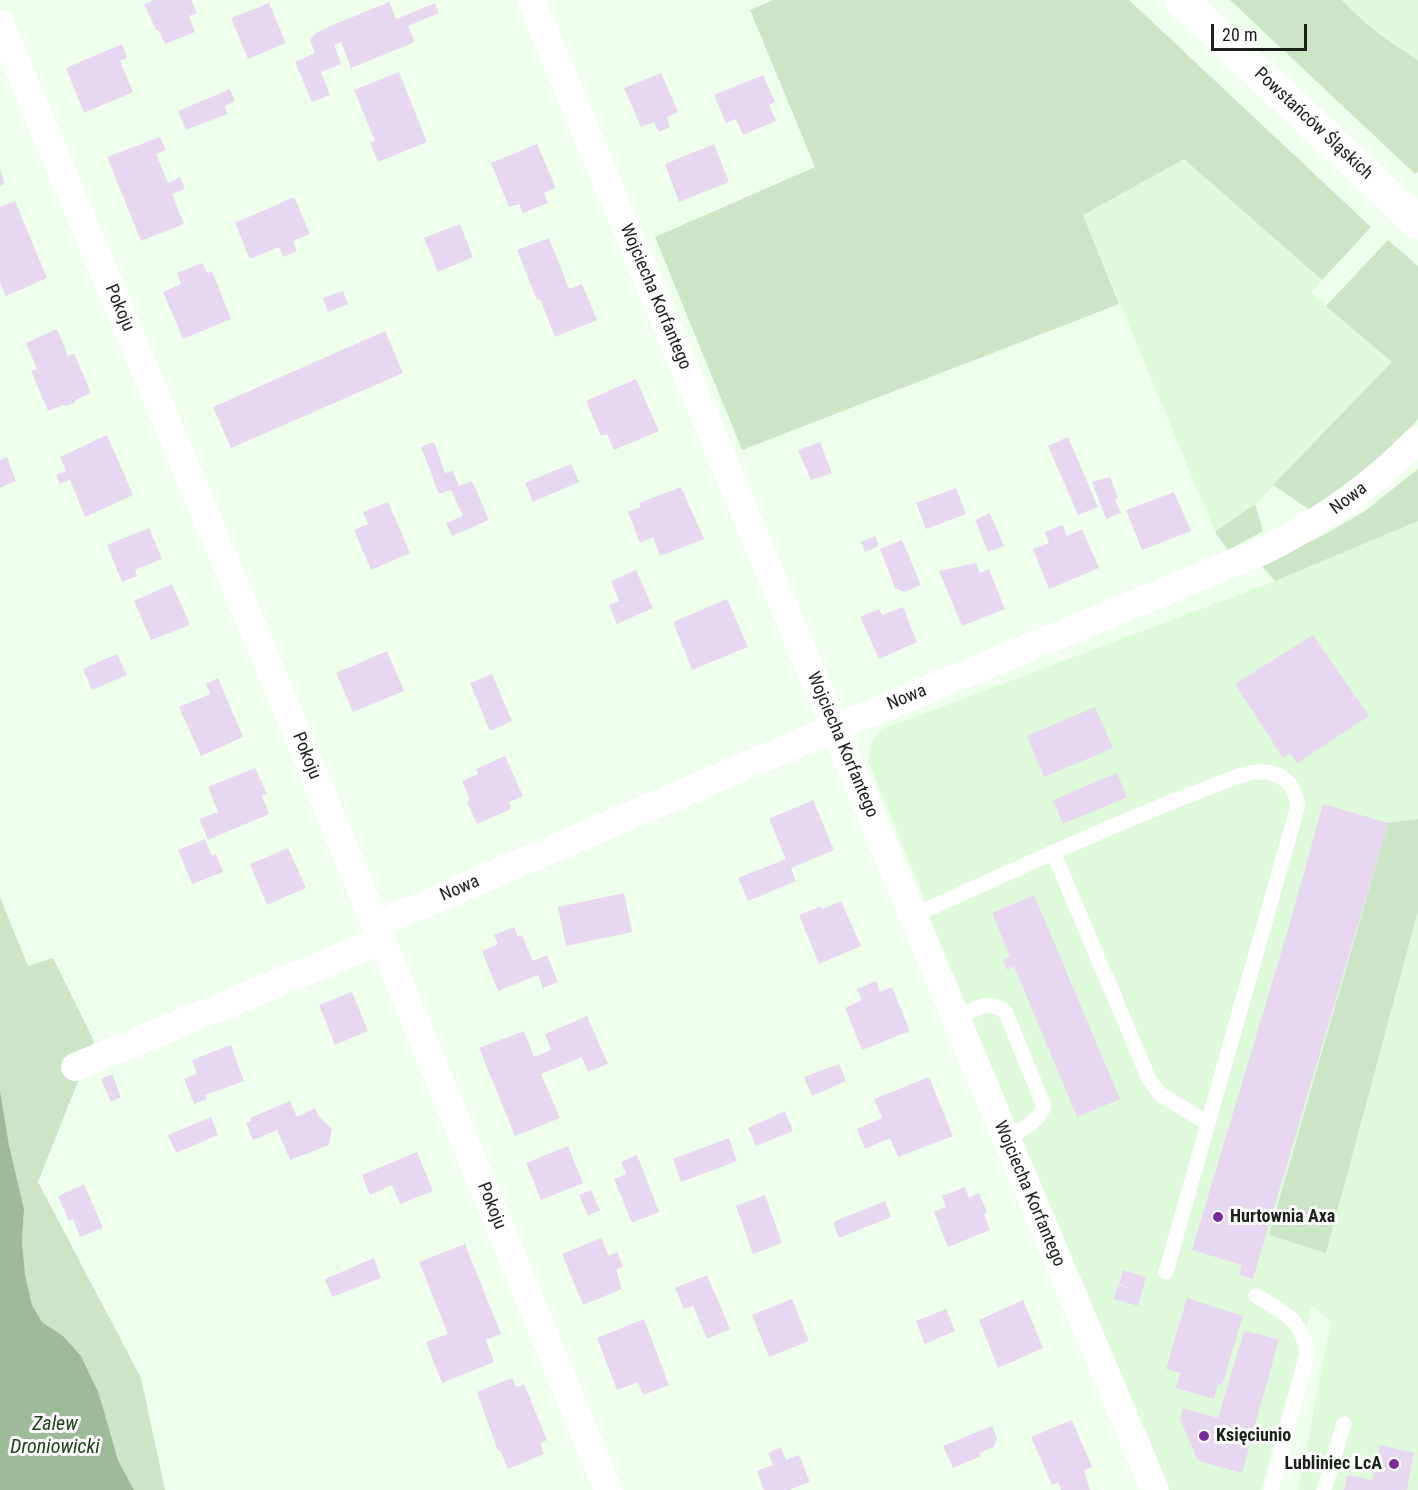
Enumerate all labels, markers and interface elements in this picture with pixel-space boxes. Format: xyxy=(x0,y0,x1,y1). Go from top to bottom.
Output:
scale bar xyxy=(1214,12,1310,50)
text: 20 m xyxy=(1222,24,1257,45)
street label: Powstańców Śląskich xyxy=(1249,64,1377,184)
street label: Wojciecha Korfantego xyxy=(615,221,695,373)
street label: Pokoju xyxy=(100,281,138,335)
street label: Nowa xyxy=(1326,478,1372,520)
street label: Wojciecha Korfantego xyxy=(802,669,882,821)
street label: Nowa xyxy=(884,680,930,716)
street label: Pokoju xyxy=(287,729,325,783)
street label: Nowa xyxy=(437,871,483,907)
street label: Wojciecha Korfantego xyxy=(989,1118,1069,1270)
street label: Pokoju xyxy=(472,1179,510,1233)
place label: Hurtownia Axa xyxy=(1230,1206,1335,1228)
marker: Hurtownia Axa xyxy=(1211,1210,1225,1224)
water label: Zalew Droniowicki xyxy=(10,1413,100,1460)
place label: Księciunio xyxy=(1216,1425,1291,1447)
marker: Księciunio xyxy=(1197,1429,1211,1443)
place label: Lubliniec LcA xyxy=(1285,1453,1382,1475)
marker: Lubliniec LcA xyxy=(1387,1457,1401,1471)

